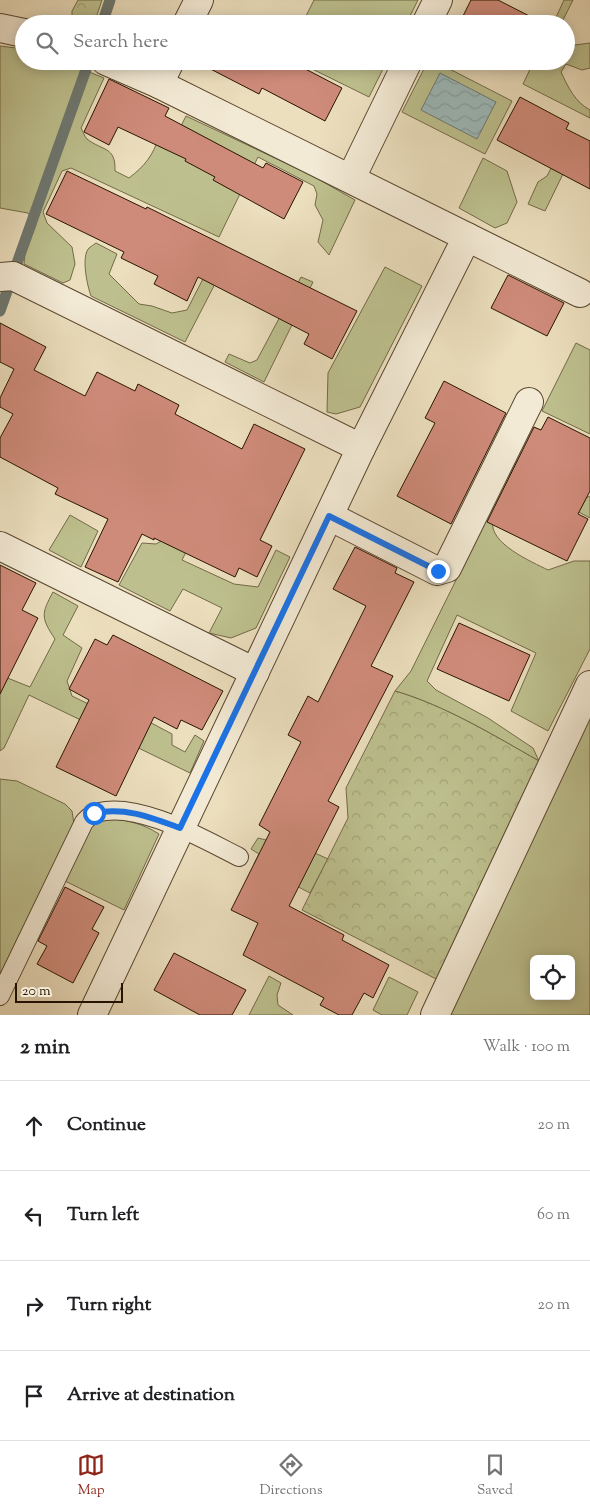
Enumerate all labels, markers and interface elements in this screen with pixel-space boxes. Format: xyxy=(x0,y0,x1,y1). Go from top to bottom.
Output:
search box xyxy=(15,15,575,70)
icon: search xyxy=(33,29,61,57)
text: Search here xyxy=(73,29,168,56)
route end xyxy=(427,560,450,583)
route start xyxy=(83,802,106,825)
map controls xyxy=(530,955,575,1000)
button: locate xyxy=(530,955,575,1000)
scale bar xyxy=(15,980,122,1003)
text: 20 m xyxy=(22,982,51,1002)
text: 2 min xyxy=(20,1033,70,1063)
text: Walk · 100 m xyxy=(483,1036,570,1059)
icon: ahead xyxy=(20,1112,48,1140)
text: Continue xyxy=(67,1112,146,1139)
text: 20 m xyxy=(537,1114,570,1137)
icon: left xyxy=(20,1202,48,1230)
text: Turn left xyxy=(67,1202,139,1229)
text: 60 m xyxy=(537,1204,570,1227)
icon: right xyxy=(20,1292,48,1320)
text: Turn right xyxy=(67,1292,151,1319)
text: 20 m xyxy=(537,1294,570,1317)
icon: arrive xyxy=(20,1382,48,1410)
text: Arrive at destination xyxy=(67,1382,235,1409)
tab: Map xyxy=(77,1451,105,1501)
tab: Directions xyxy=(259,1451,323,1501)
tab: Saved xyxy=(477,1451,513,1501)

